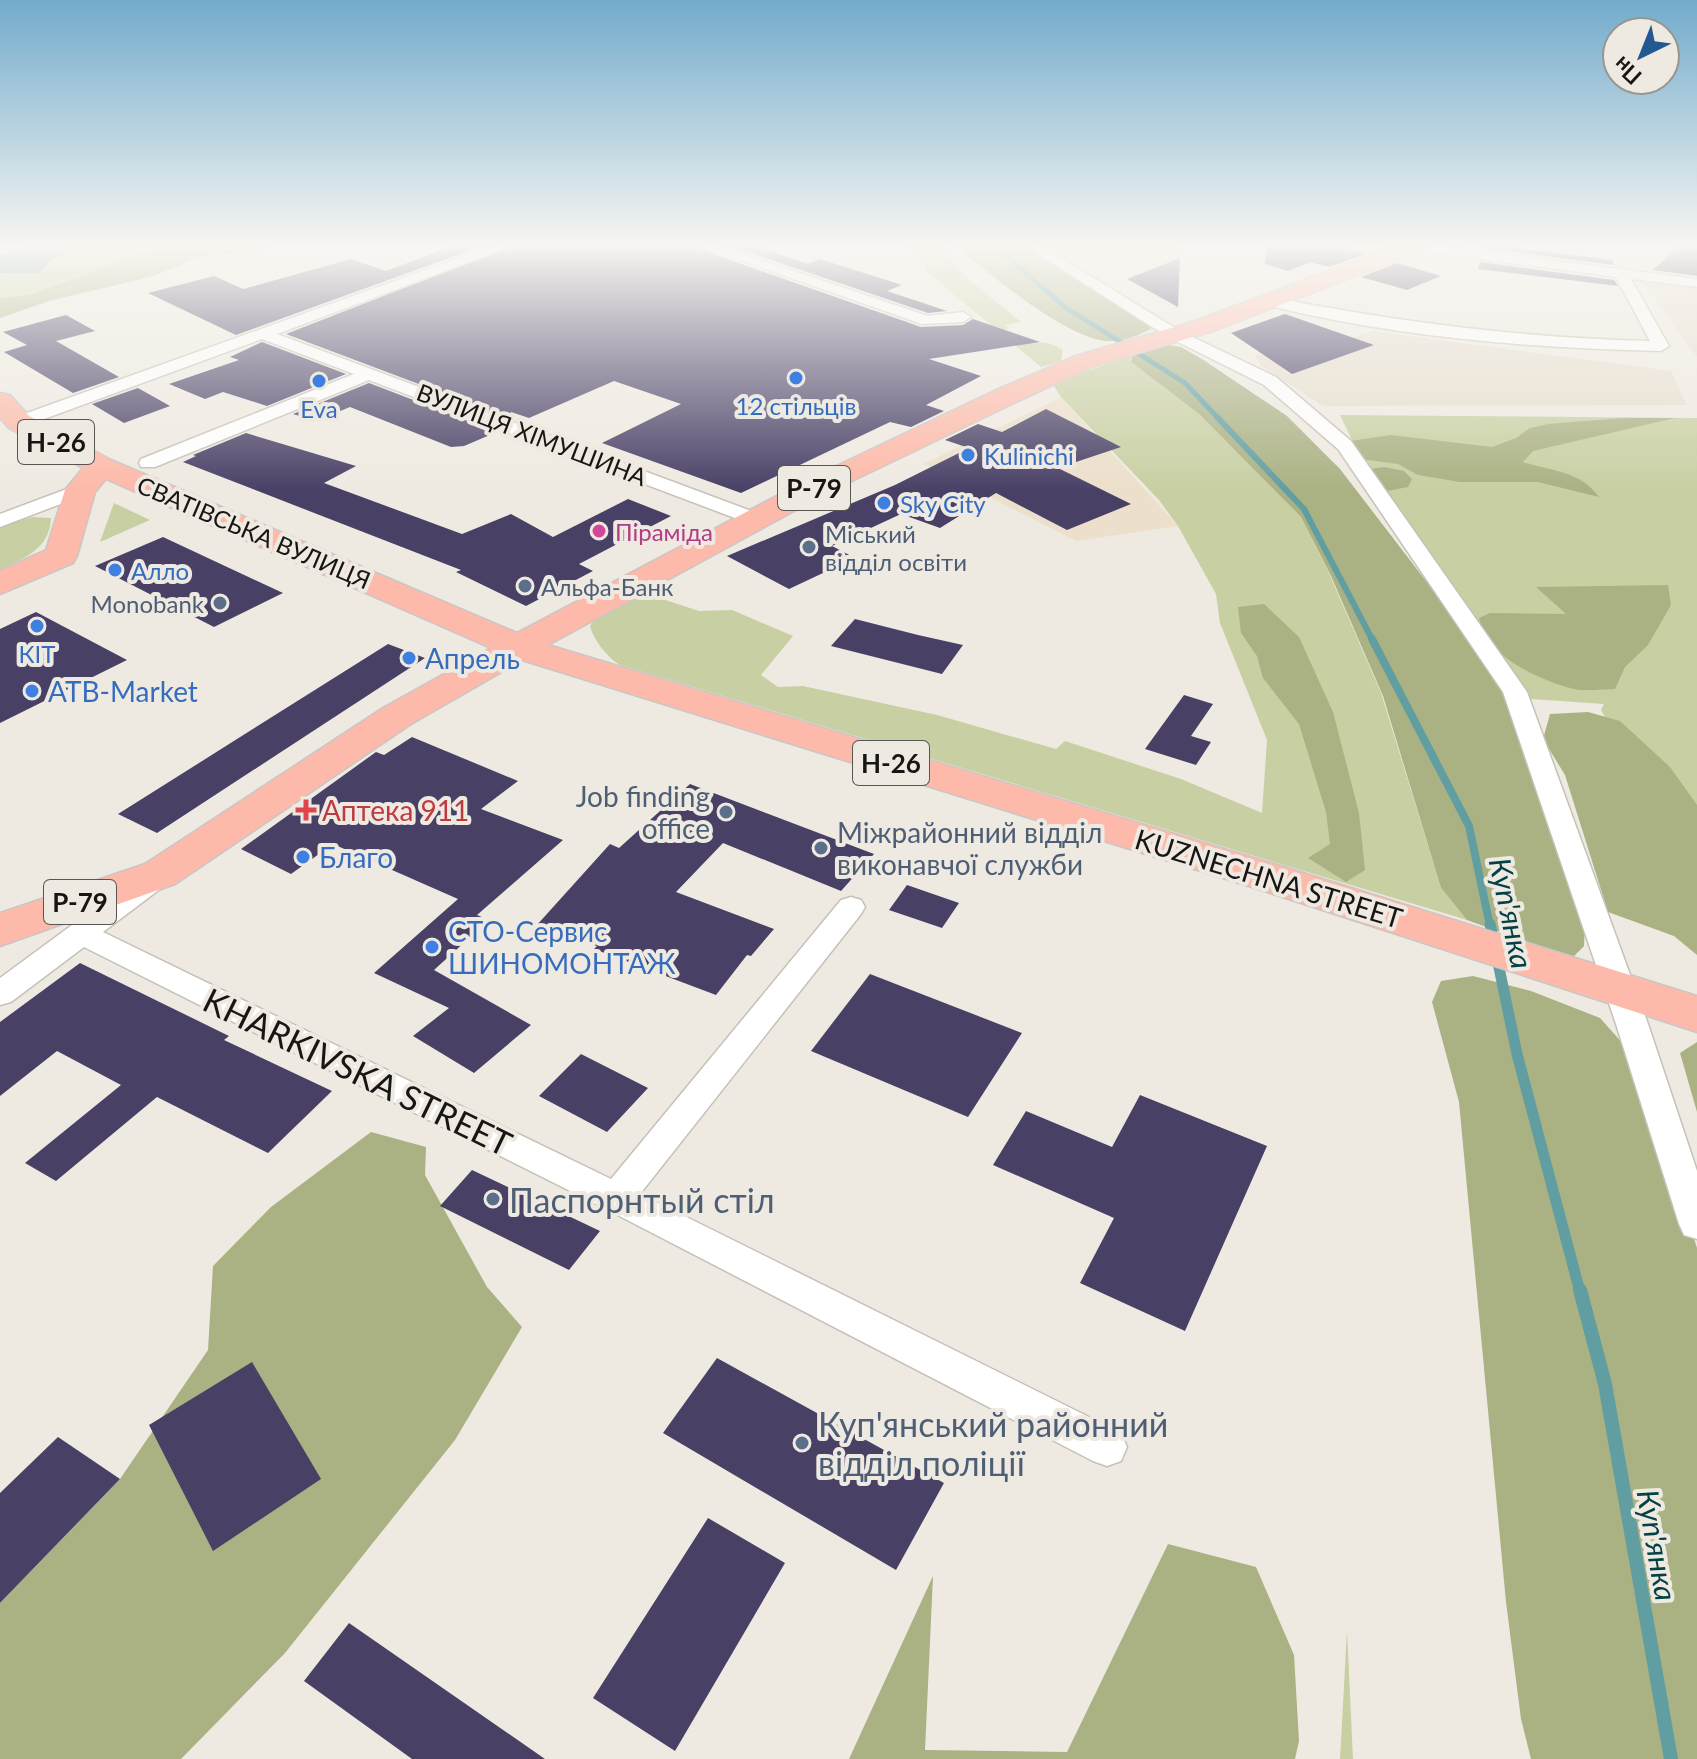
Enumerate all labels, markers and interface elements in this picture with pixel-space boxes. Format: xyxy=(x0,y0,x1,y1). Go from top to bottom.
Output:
north arrow xyxy=(1601,16,1681,96)
text: Пн xyxy=(1607,51,1647,91)
marker: 12 стільців xyxy=(787,369,805,387)
marker: Eva xyxy=(310,372,328,390)
street label: ВУЛИЦЯ ХІМУШИНА xyxy=(413,377,652,491)
place label: 12 стільців xyxy=(735,391,857,420)
place label: Eva xyxy=(300,394,338,423)
road number: Н-26 xyxy=(18,420,94,464)
place label: Kulinichi xyxy=(984,441,1074,470)
marker: Kulinichi xyxy=(959,446,977,464)
road number: Р-79 xyxy=(778,466,850,510)
street label: СВАТІВСЬКА ВУЛИЦЯ xyxy=(133,470,375,594)
place label: Sky City xyxy=(900,489,986,518)
marker: Sky City xyxy=(875,494,893,512)
place label: Піраміда xyxy=(615,517,713,546)
place label: Міський відділ освіти xyxy=(825,519,967,576)
marker: Піраміда xyxy=(590,522,608,540)
marker: Міський відділ освіти xyxy=(800,538,818,556)
place label: Алло xyxy=(131,556,189,585)
marker: Алло xyxy=(106,561,124,579)
place label: Альфа-Банк xyxy=(541,572,674,601)
marker: Альфа-Банк xyxy=(516,577,534,595)
place label: Monobank xyxy=(91,589,205,618)
marker: Monobank xyxy=(211,594,229,612)
marker: КІТ xyxy=(28,617,46,635)
place label: КІТ xyxy=(19,639,55,668)
place label: Апрель xyxy=(425,641,520,675)
marker: Апрель xyxy=(400,649,418,667)
place label: ATB-Market xyxy=(48,674,198,708)
marker: ATB-Market xyxy=(23,682,41,700)
road number: Н-26 xyxy=(853,741,929,785)
place label: Job finding office xyxy=(576,779,710,845)
place label: Аптека 911 xyxy=(322,793,469,827)
marker: Аптека 911 xyxy=(297,801,315,819)
marker: Job finding office xyxy=(717,803,735,821)
place label: Міжрайонний відділ виконавчої служби xyxy=(837,815,1102,881)
street label: KUZNECHNA STREET xyxy=(1131,821,1407,935)
marker: Міжрайонний відділ виконавчої служби xyxy=(812,839,830,857)
place label: Благо xyxy=(319,840,393,874)
marker: Благо xyxy=(294,848,312,866)
water label: Куп'янка xyxy=(1483,854,1541,972)
road number: Р-79 xyxy=(44,880,116,924)
place label: СТО-Сервис ШИНОМОНТАЖ xyxy=(448,914,676,980)
marker: СТО-Сервис ШИНОМОНТАЖ xyxy=(423,938,441,956)
street label: KHARKIVSKA STREET xyxy=(197,978,519,1164)
place label: Паспорнтый стіл xyxy=(509,1179,775,1220)
marker: Паспорнтый стіл xyxy=(484,1190,502,1208)
place label: Куп'янський районний відділ поліції xyxy=(818,1403,1168,1483)
marker: Куп'янський районний відділ поліції xyxy=(793,1434,811,1452)
water label: Куп'янка xyxy=(1631,1487,1685,1603)

